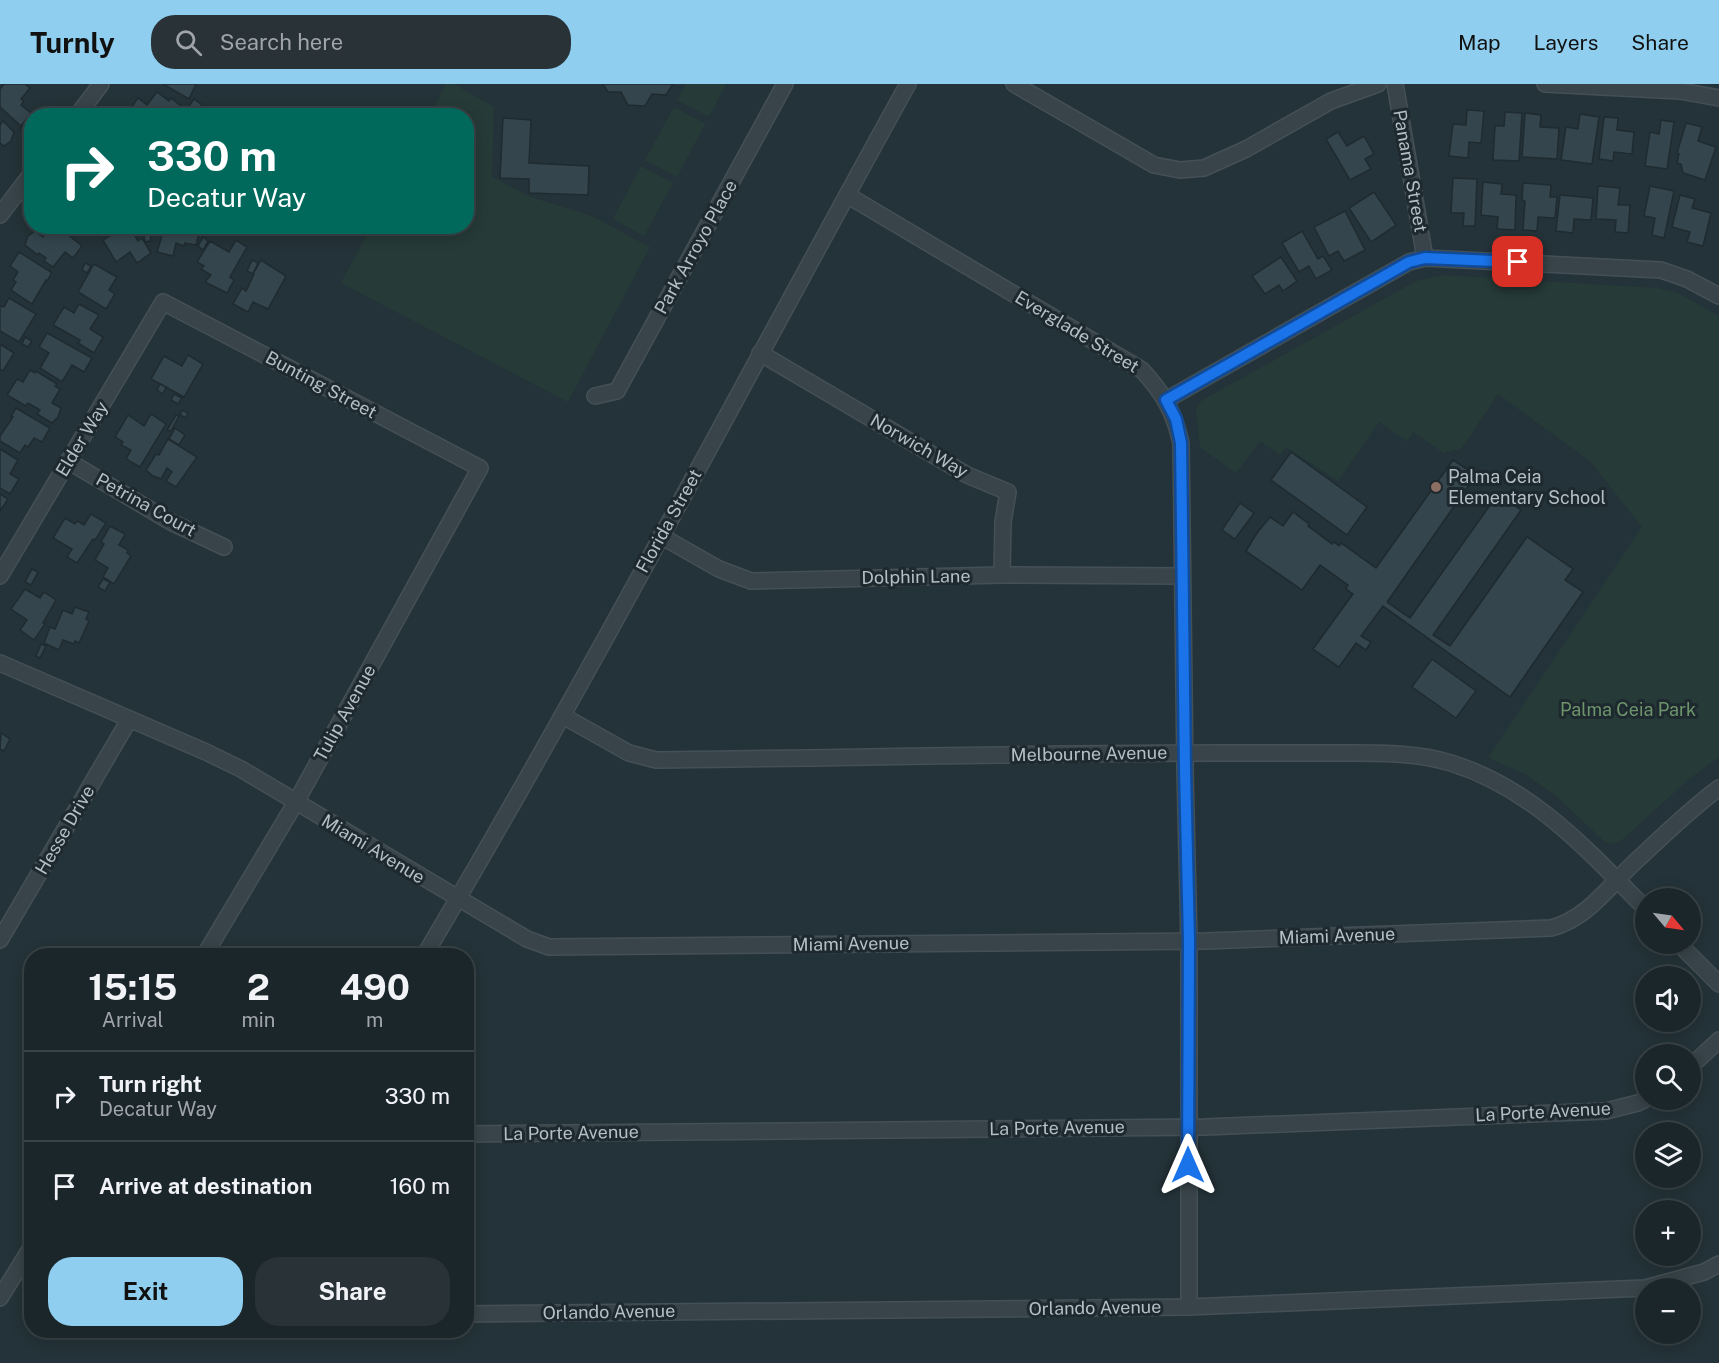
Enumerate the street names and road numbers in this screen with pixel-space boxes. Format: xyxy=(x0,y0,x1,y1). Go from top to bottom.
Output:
street label: Panama Street xyxy=(1389,108,1432,234)
street label: Park Arroyo Place xyxy=(650,176,741,317)
street label: Everglade Street xyxy=(1011,286,1143,377)
street label: Bunting Street xyxy=(262,346,380,423)
street label: Elder Way xyxy=(51,397,112,480)
street label: Norwich Way xyxy=(867,409,972,482)
street label: Florida Street xyxy=(631,465,706,576)
street label: Petrina Court xyxy=(93,468,200,541)
street label: Dolphin Lane xyxy=(861,565,971,588)
street label: Tulip Avenue xyxy=(309,661,380,765)
street label: Melbourne Avenue xyxy=(1011,742,1167,765)
street label: Hesse Drive xyxy=(31,781,99,878)
street label: Miami Avenue xyxy=(318,810,429,888)
street label: Miami Avenue xyxy=(1278,923,1396,948)
street label: Miami Avenue xyxy=(793,932,909,955)
street label: La Porte Avenue xyxy=(1475,1097,1611,1126)
street label: La Porte Avenue xyxy=(989,1116,1125,1139)
street label: La Porte Avenue xyxy=(503,1121,639,1144)
street label: Orlando Avenue xyxy=(1028,1296,1162,1319)
street label: Orlando Avenue xyxy=(542,1300,676,1323)

